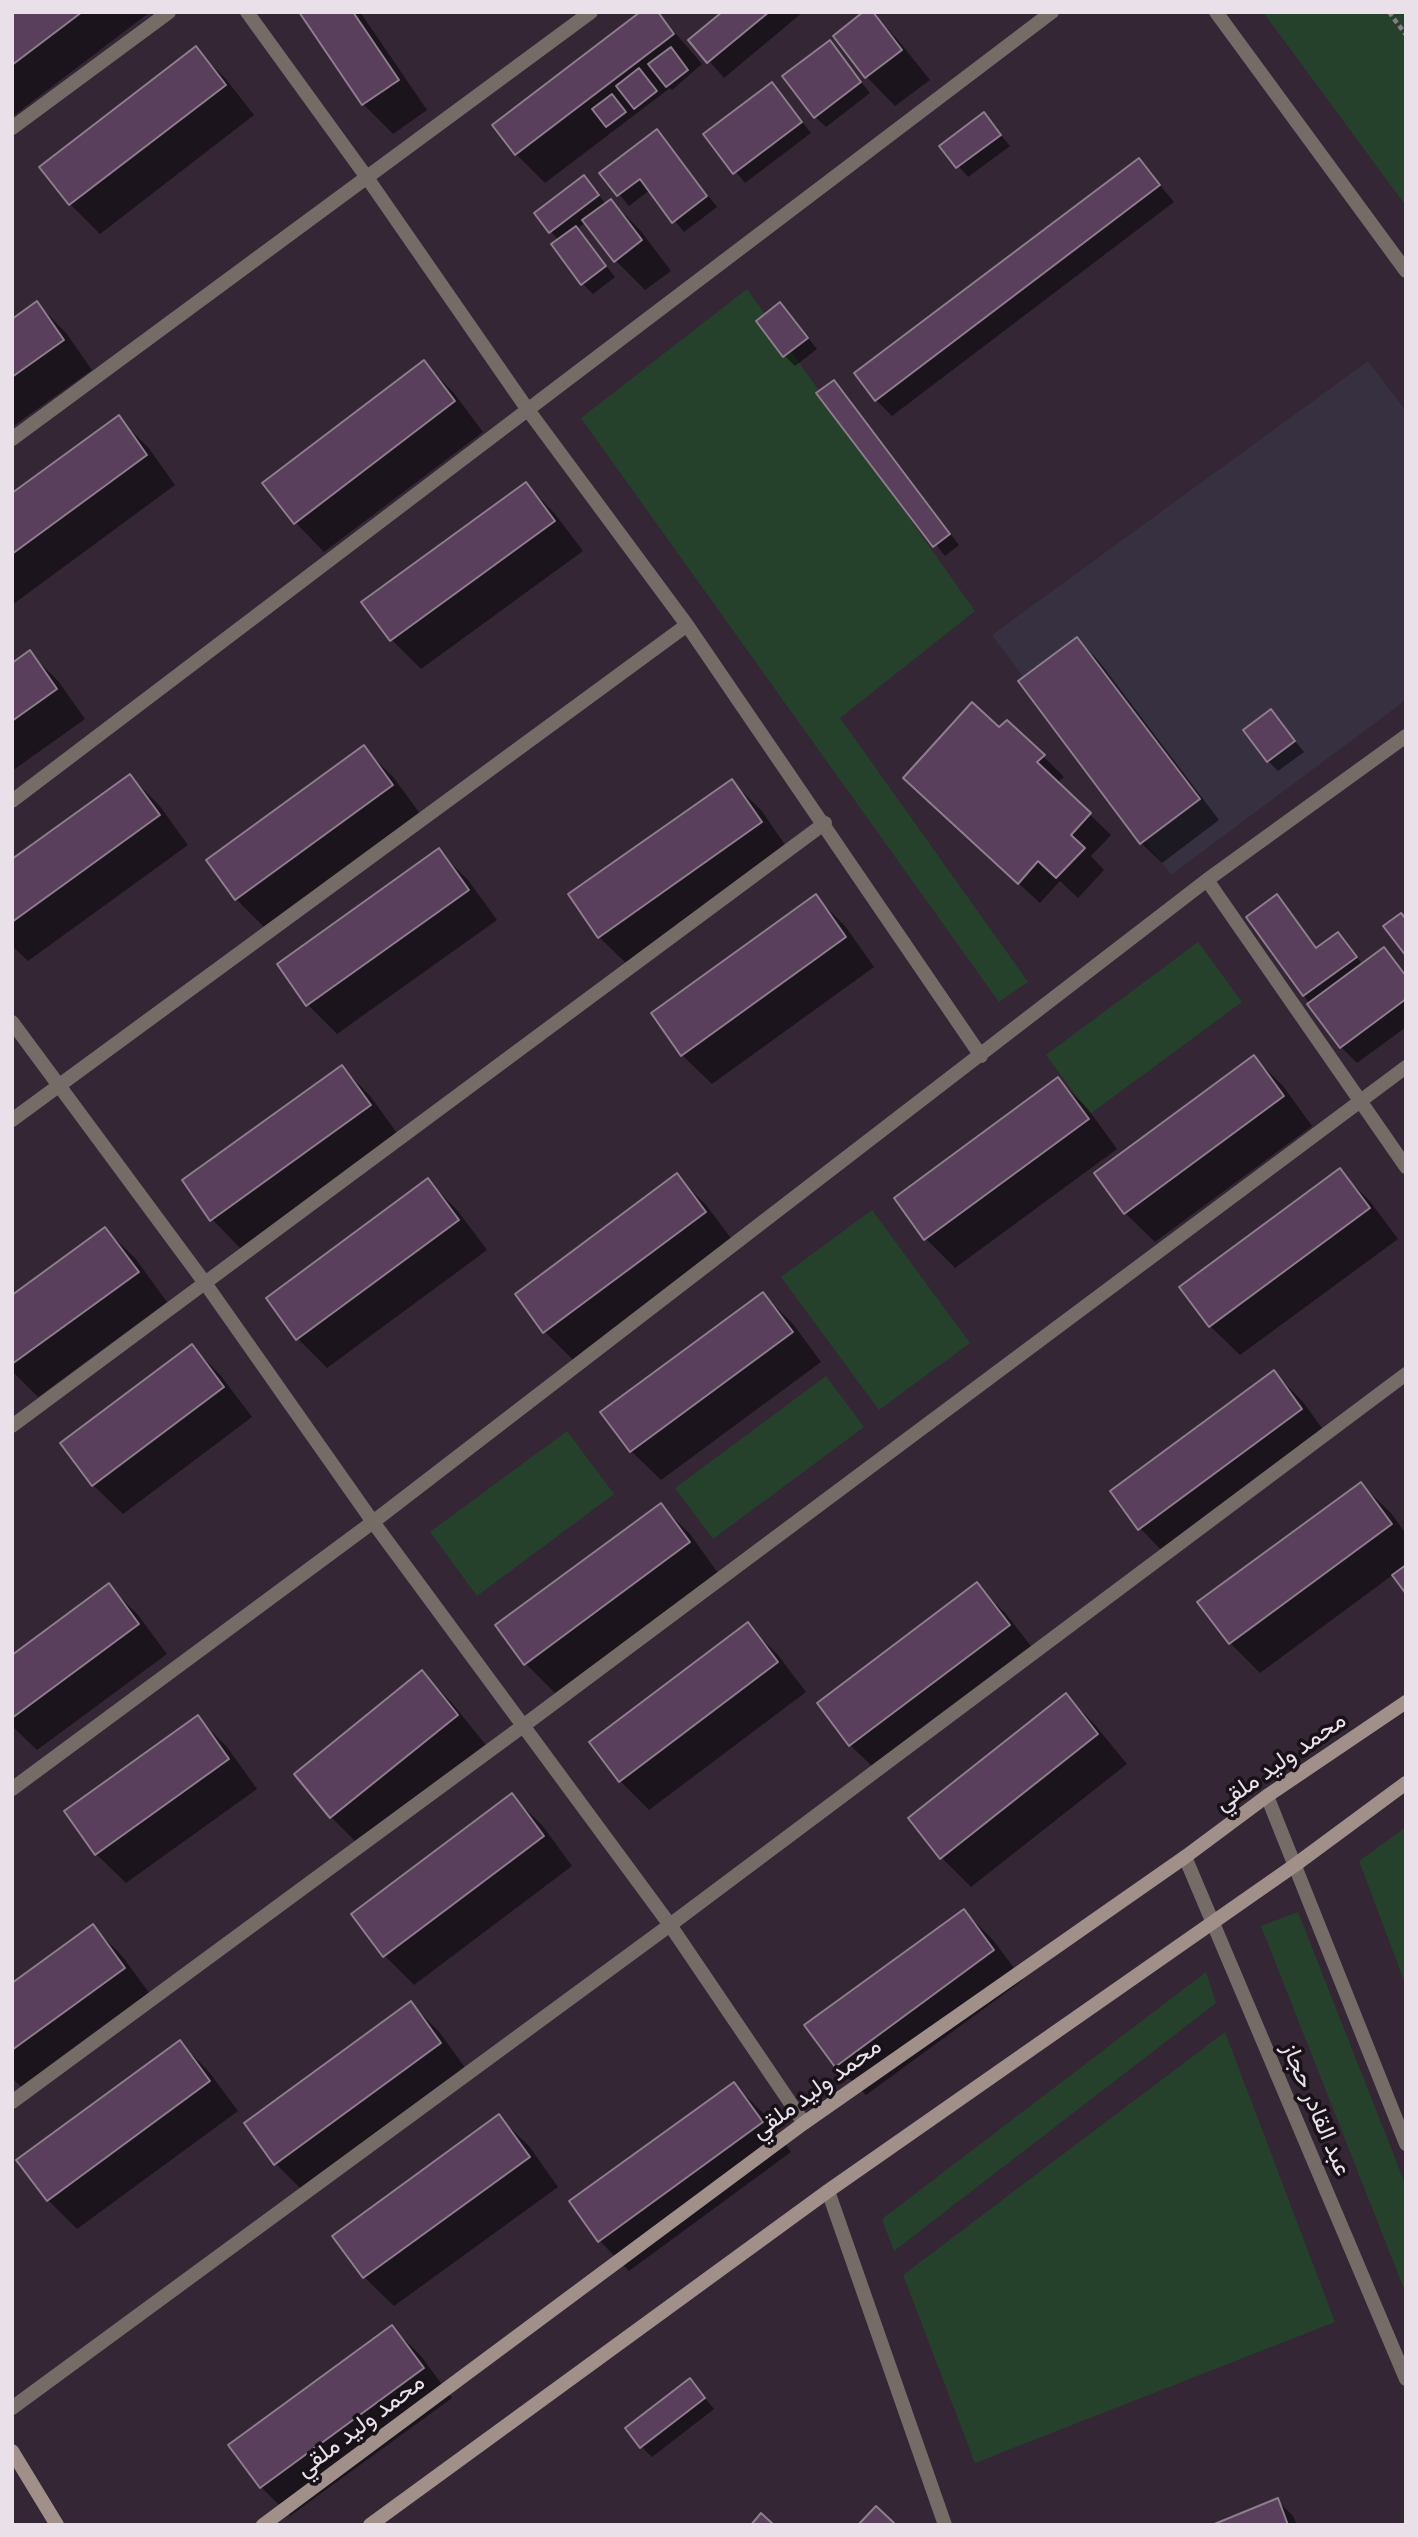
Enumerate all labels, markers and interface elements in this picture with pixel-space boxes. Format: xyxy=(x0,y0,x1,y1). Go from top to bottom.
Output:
street label: محمد وليد ملقي xyxy=(1209,1705,1351,1817)
street label: محمد وليد ملقي xyxy=(745,2031,887,2145)
street label: عبد القادر حجاز xyxy=(1276,2038,1358,2180)
street label: محمد وليد ملقي xyxy=(290,2367,430,2483)

